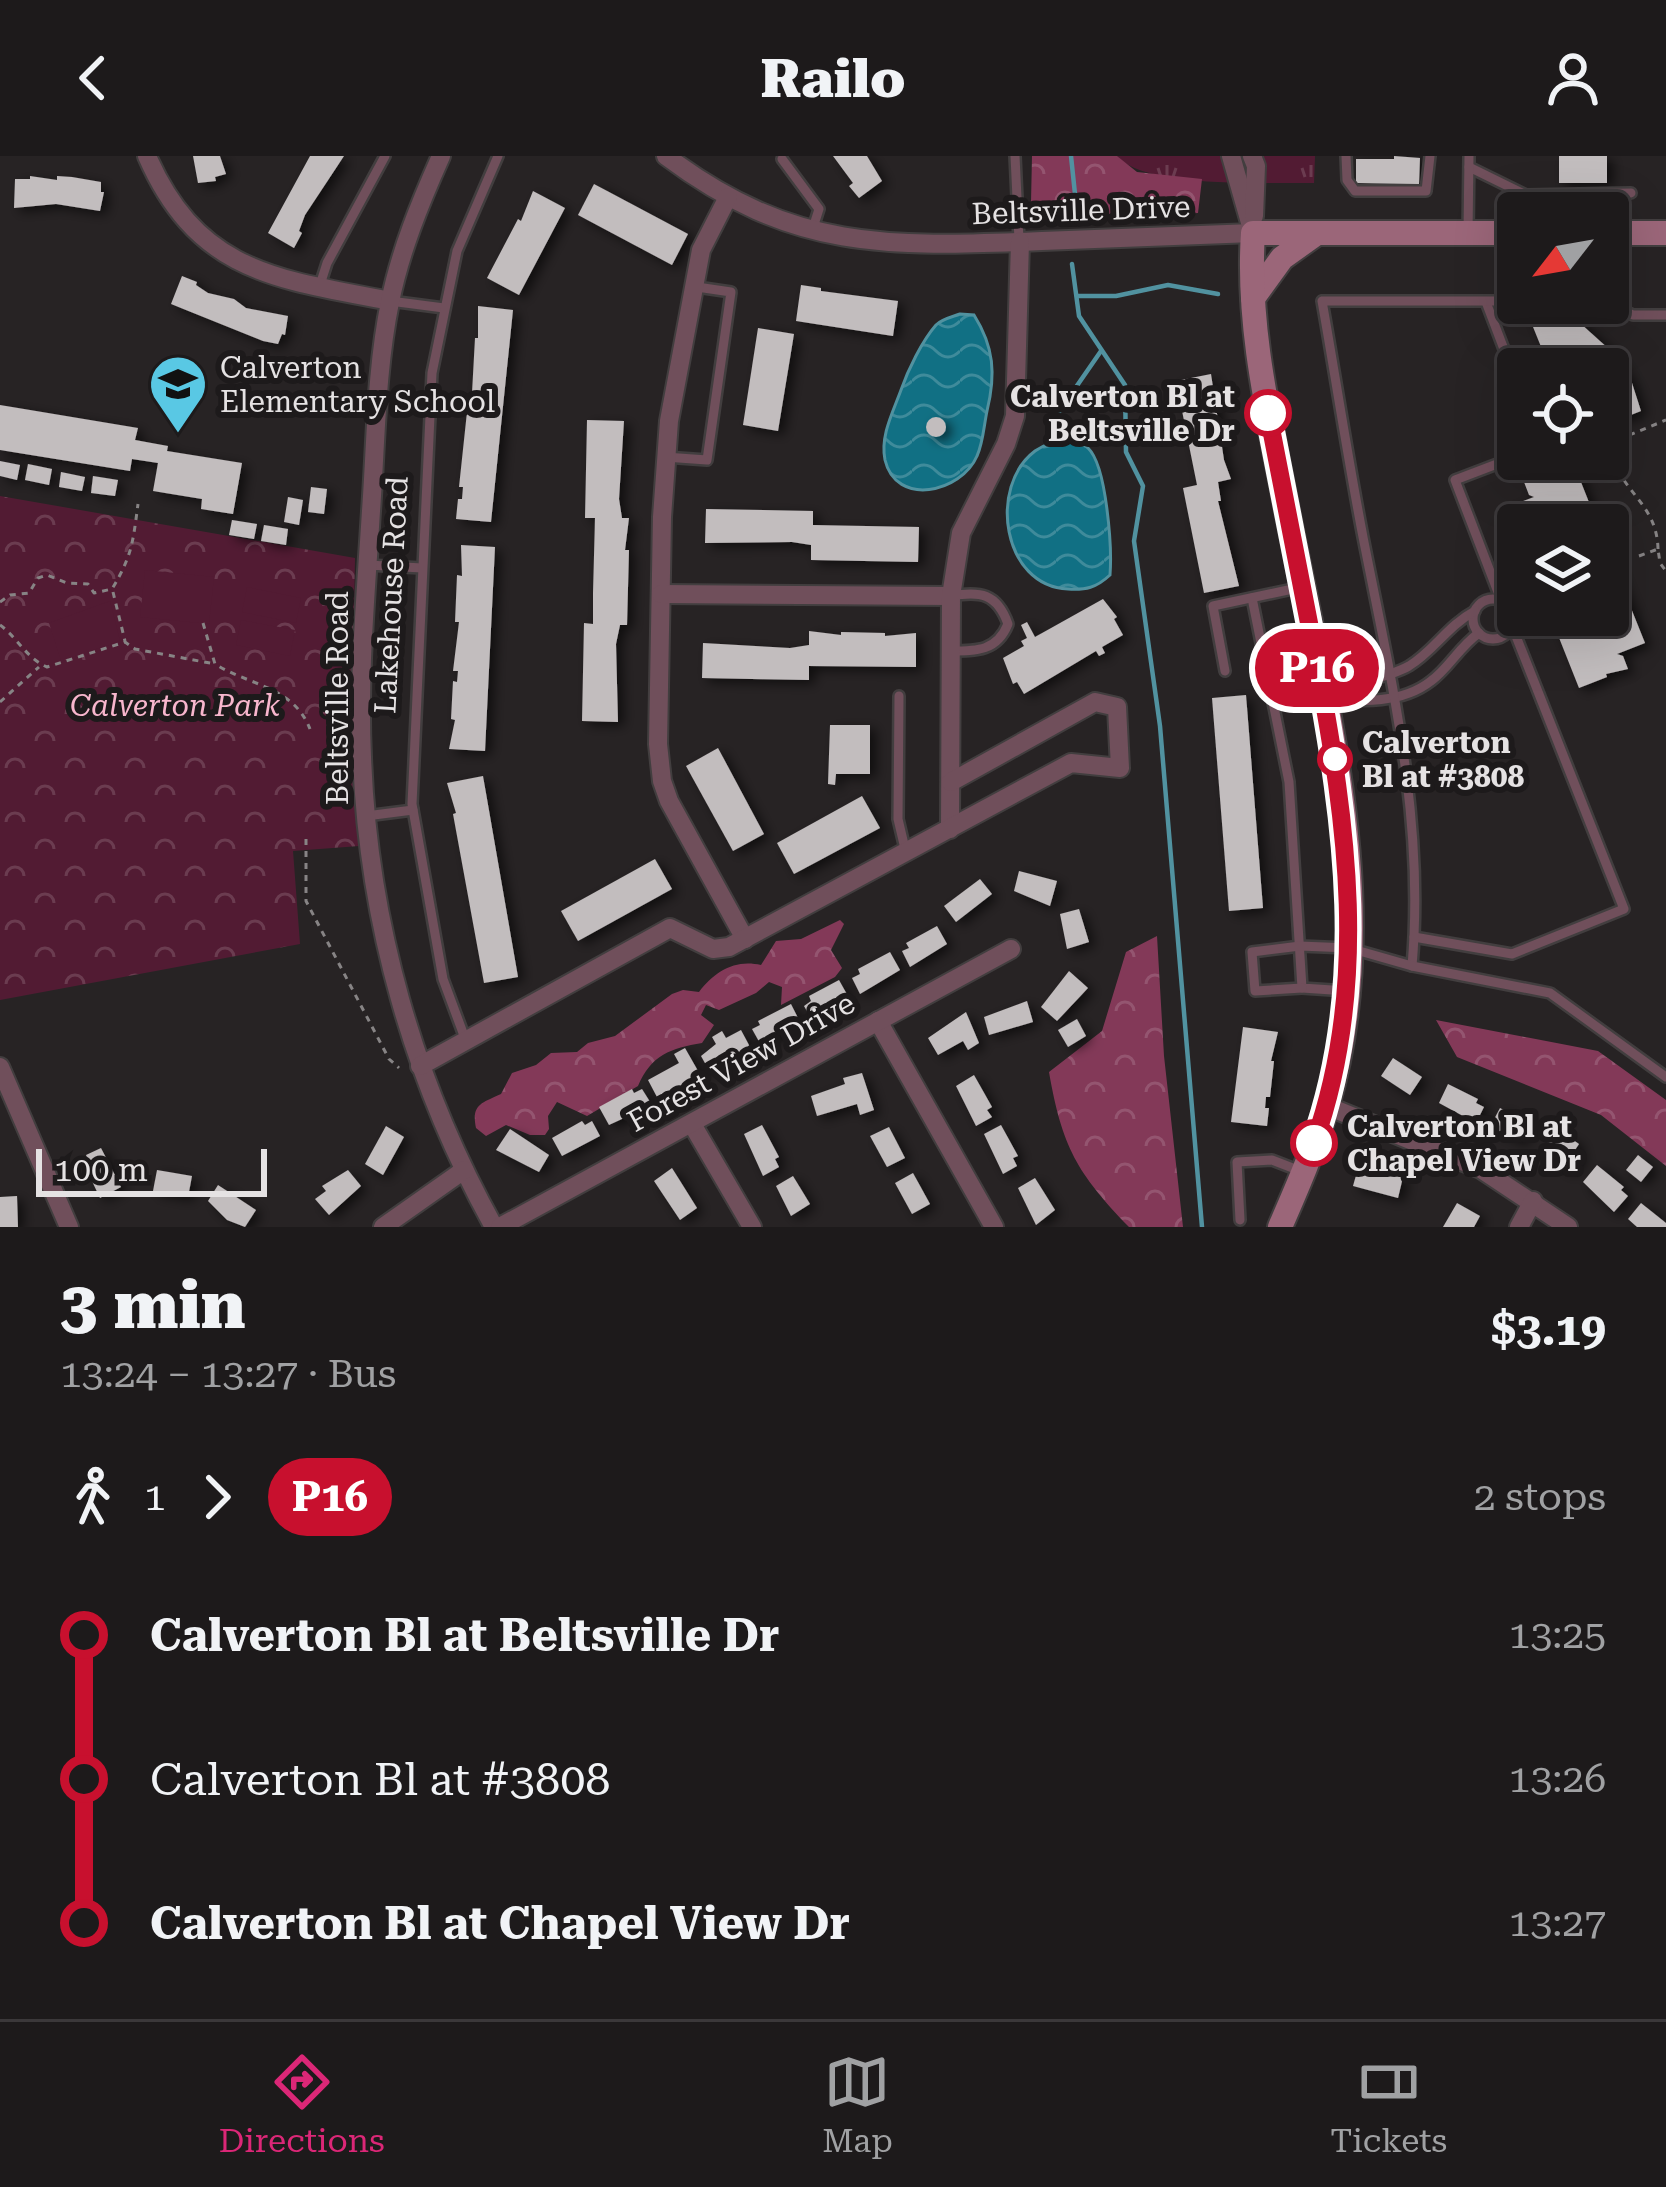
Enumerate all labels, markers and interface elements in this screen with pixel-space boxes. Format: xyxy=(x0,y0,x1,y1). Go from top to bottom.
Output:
icon: back xyxy=(60,45,126,111)
icon: person xyxy=(1540,45,1606,111)
text: Railo xyxy=(760,47,906,110)
street label: Beltsville Drive xyxy=(971,189,1191,231)
north arrow xyxy=(1497,192,1629,324)
map controls xyxy=(1497,192,1629,636)
button: locate xyxy=(1497,348,1629,480)
place label: Calverton Elementary School xyxy=(220,350,495,419)
school or university icon: Calverton Elementary School xyxy=(147,353,209,435)
place label: Calverton Bl at Beltsville Dr xyxy=(1010,379,1235,448)
marker: Calverton Bl at Beltsville Dr xyxy=(1246,391,1290,435)
street label: Lakehouse Road xyxy=(367,475,415,715)
button: layers xyxy=(1497,504,1629,636)
street label: Beltsville Road xyxy=(320,591,355,805)
line badge: P16 xyxy=(1248,629,1386,707)
text: P16 xyxy=(1279,643,1355,692)
park label: Calverton Park xyxy=(70,688,281,723)
place label: Calverton Bl at #3808 xyxy=(1362,725,1524,794)
marker: Calverton Bl at #3808 xyxy=(1319,743,1351,775)
street label: Forest View Drive xyxy=(621,985,861,1139)
place label: Calverton Bl at Chapel View Dr xyxy=(1347,1109,1581,1178)
marker: Calverton Bl at Chapel View Dr xyxy=(1292,1121,1336,1165)
scale bar xyxy=(36,1143,267,1196)
text: 100 m xyxy=(54,1150,148,1189)
text: 3 min xyxy=(60,1267,246,1344)
text: $3.19 xyxy=(1491,1303,1606,1356)
text: 13:24 – 13:27 · Bus xyxy=(60,1351,396,1397)
icon: walk xyxy=(60,1464,126,1530)
icon: forward xyxy=(184,1464,250,1530)
text: P16 xyxy=(292,1472,368,1521)
text: 1 xyxy=(144,1474,166,1520)
text: 2 stops xyxy=(1474,1474,1606,1520)
text: Calverton Bl at Beltsville Dr xyxy=(150,1609,779,1662)
text: 13:25 xyxy=(1509,1612,1606,1658)
text: Calverton Bl at #3808 xyxy=(150,1753,611,1806)
text: 13:26 xyxy=(1509,1756,1606,1802)
text: Calverton Bl at Chapel View Dr xyxy=(150,1897,850,1950)
text: 13:27 xyxy=(1509,1900,1606,1946)
tab: Directions xyxy=(219,2049,385,2160)
tab: Map xyxy=(822,2049,893,2160)
tab: Tickets xyxy=(1330,2049,1447,2160)

